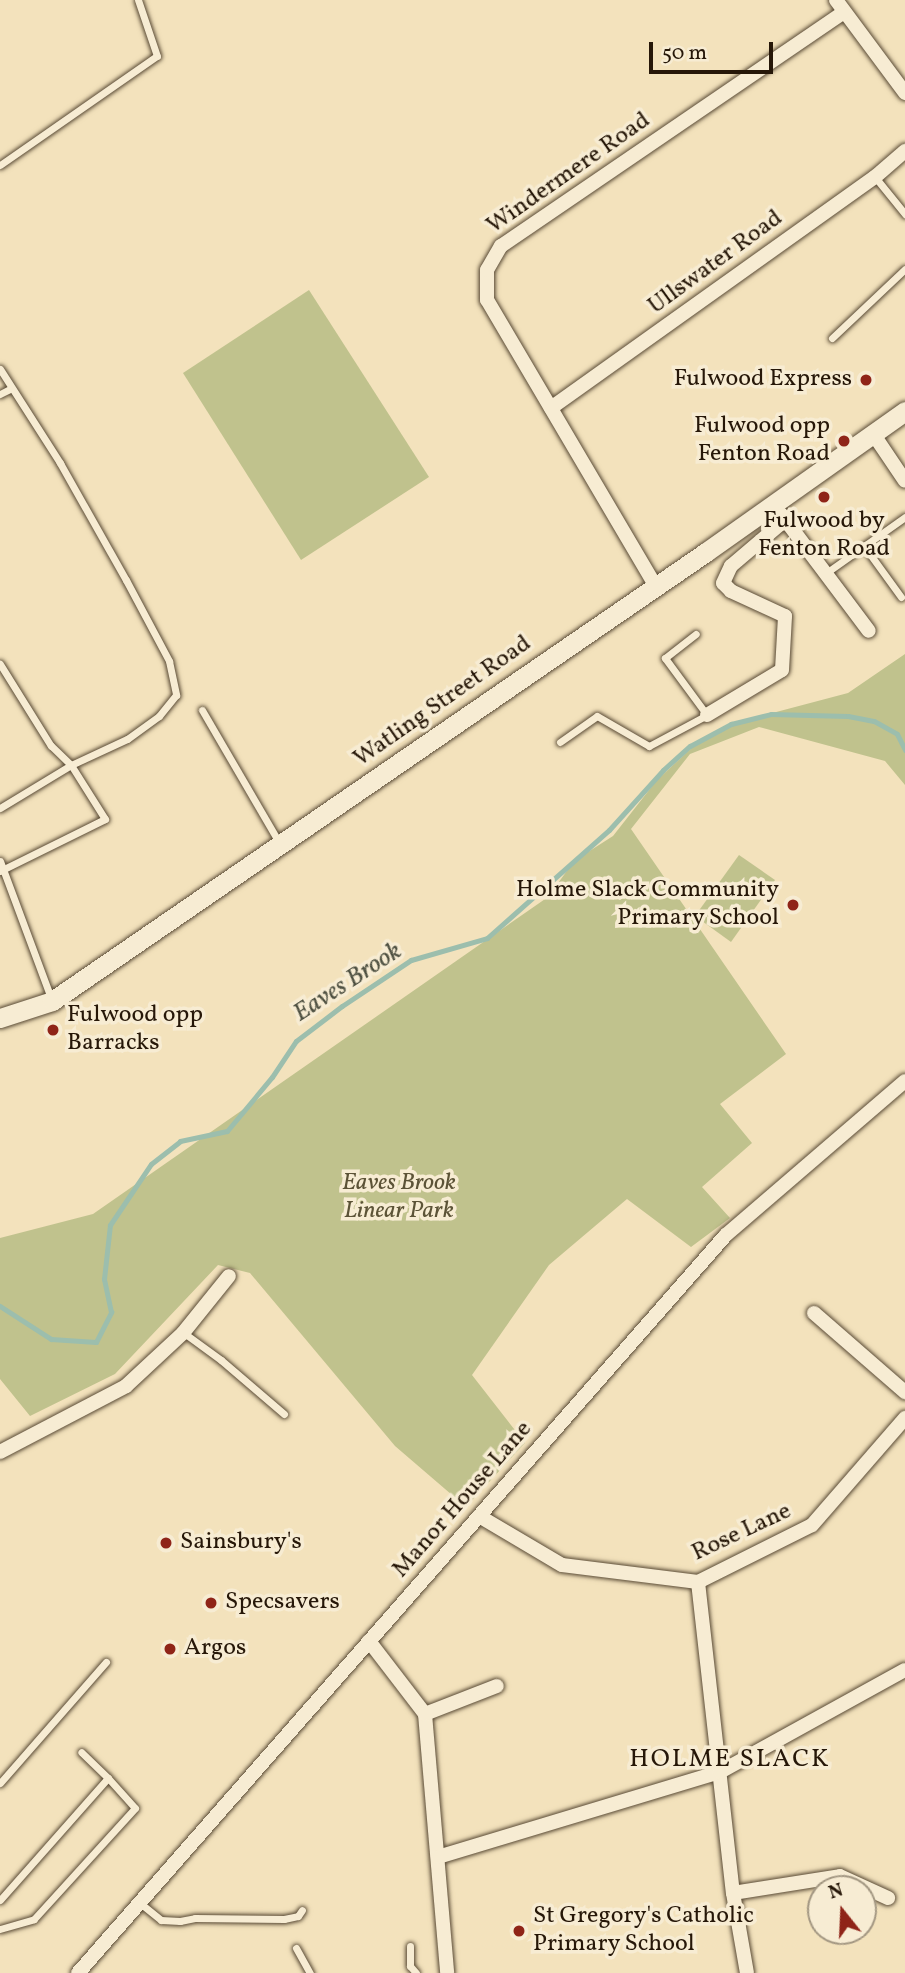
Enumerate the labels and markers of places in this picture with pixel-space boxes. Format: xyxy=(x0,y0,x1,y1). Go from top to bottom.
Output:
place label: Fulwood Express xyxy=(674,366,852,394)
marker: Fulwood Express xyxy=(858,372,874,388)
place label: Fulwood opp Fenton Road xyxy=(694,413,830,469)
marker: Fulwood opp Fenton Road xyxy=(836,433,852,449)
marker: Fulwood by Fenton Road xyxy=(816,489,832,505)
place label: Fulwood by Fenton Road xyxy=(758,508,890,564)
place label: Holme Slack Community Primary School xyxy=(516,877,779,933)
marker: Holme Slack Community Primary School xyxy=(785,897,801,913)
place label: Fulwood opp Barracks xyxy=(67,1002,203,1058)
marker: Fulwood opp Barracks xyxy=(45,1022,61,1038)
place label: Sainsbury's xyxy=(180,1529,302,1557)
marker: Sainsbury's xyxy=(158,1535,174,1551)
place label: Specsavers xyxy=(225,1589,340,1617)
marker: Specsavers xyxy=(203,1595,219,1611)
place label: Argos xyxy=(184,1635,246,1663)
marker: Argos xyxy=(162,1641,178,1657)
place label: St Gregory's Catholic Primary School xyxy=(533,1903,754,1959)
marker: St Gregory's Catholic Primary School xyxy=(511,1923,527,1939)

